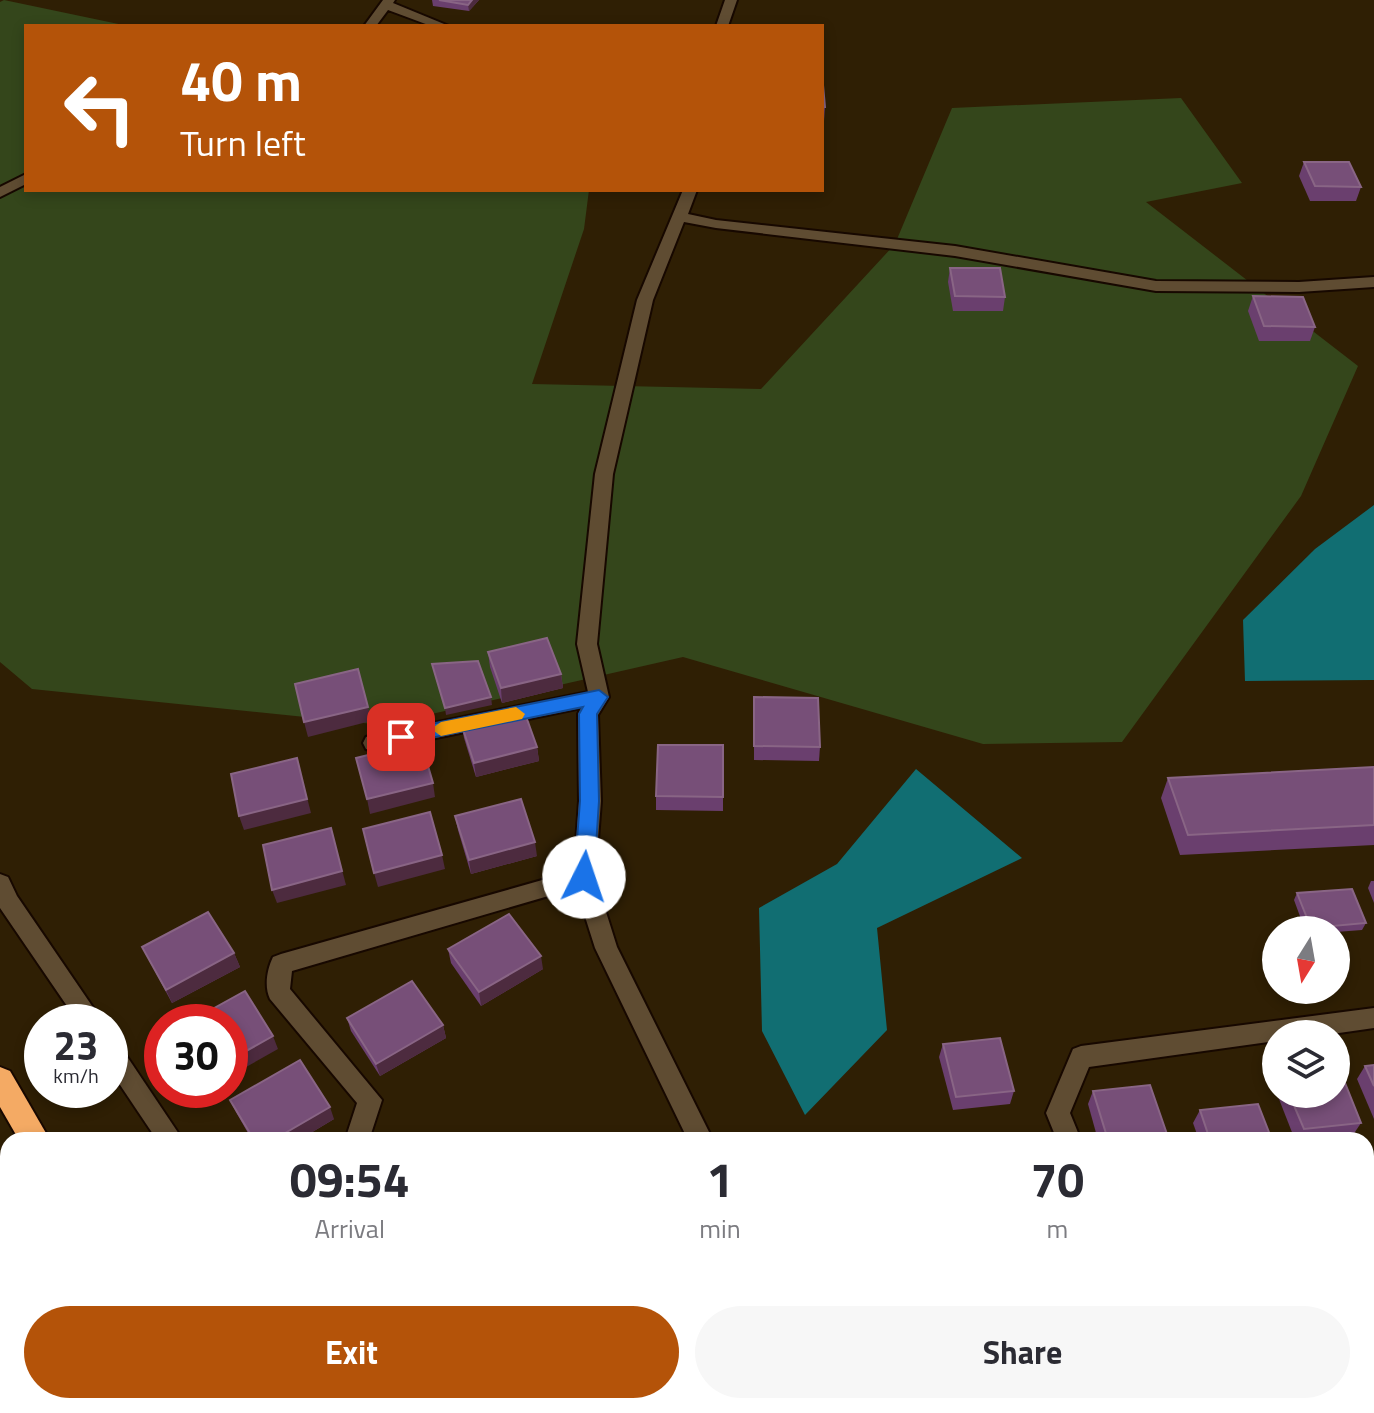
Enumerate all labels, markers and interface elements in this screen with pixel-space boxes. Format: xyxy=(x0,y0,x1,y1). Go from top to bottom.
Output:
text: 40 m xyxy=(180,38,302,123)
icon: left xyxy=(48,56,152,160)
text: Turn left xyxy=(180,115,306,170)
pin xyxy=(367,703,435,771)
icon: arrive xyxy=(379,715,423,759)
position arrow xyxy=(542,835,626,919)
north arrow xyxy=(1262,916,1350,1004)
map controls xyxy=(1262,916,1350,1108)
speed limit sign: 30 xyxy=(144,1004,248,1108)
text: 23 xyxy=(54,1015,98,1076)
button: layers xyxy=(1262,1020,1350,1108)
text: km/h xyxy=(53,1060,99,1091)
text: 09:54 xyxy=(290,1143,410,1216)
text: 1 xyxy=(707,1143,733,1216)
text: 70 xyxy=(1030,1143,1084,1216)
text: Arrival xyxy=(314,1209,385,1248)
text: min xyxy=(699,1209,741,1248)
text: m xyxy=(1046,1209,1068,1248)
button: Exit xyxy=(24,1306,679,1398)
button: Share xyxy=(695,1306,1350,1398)

